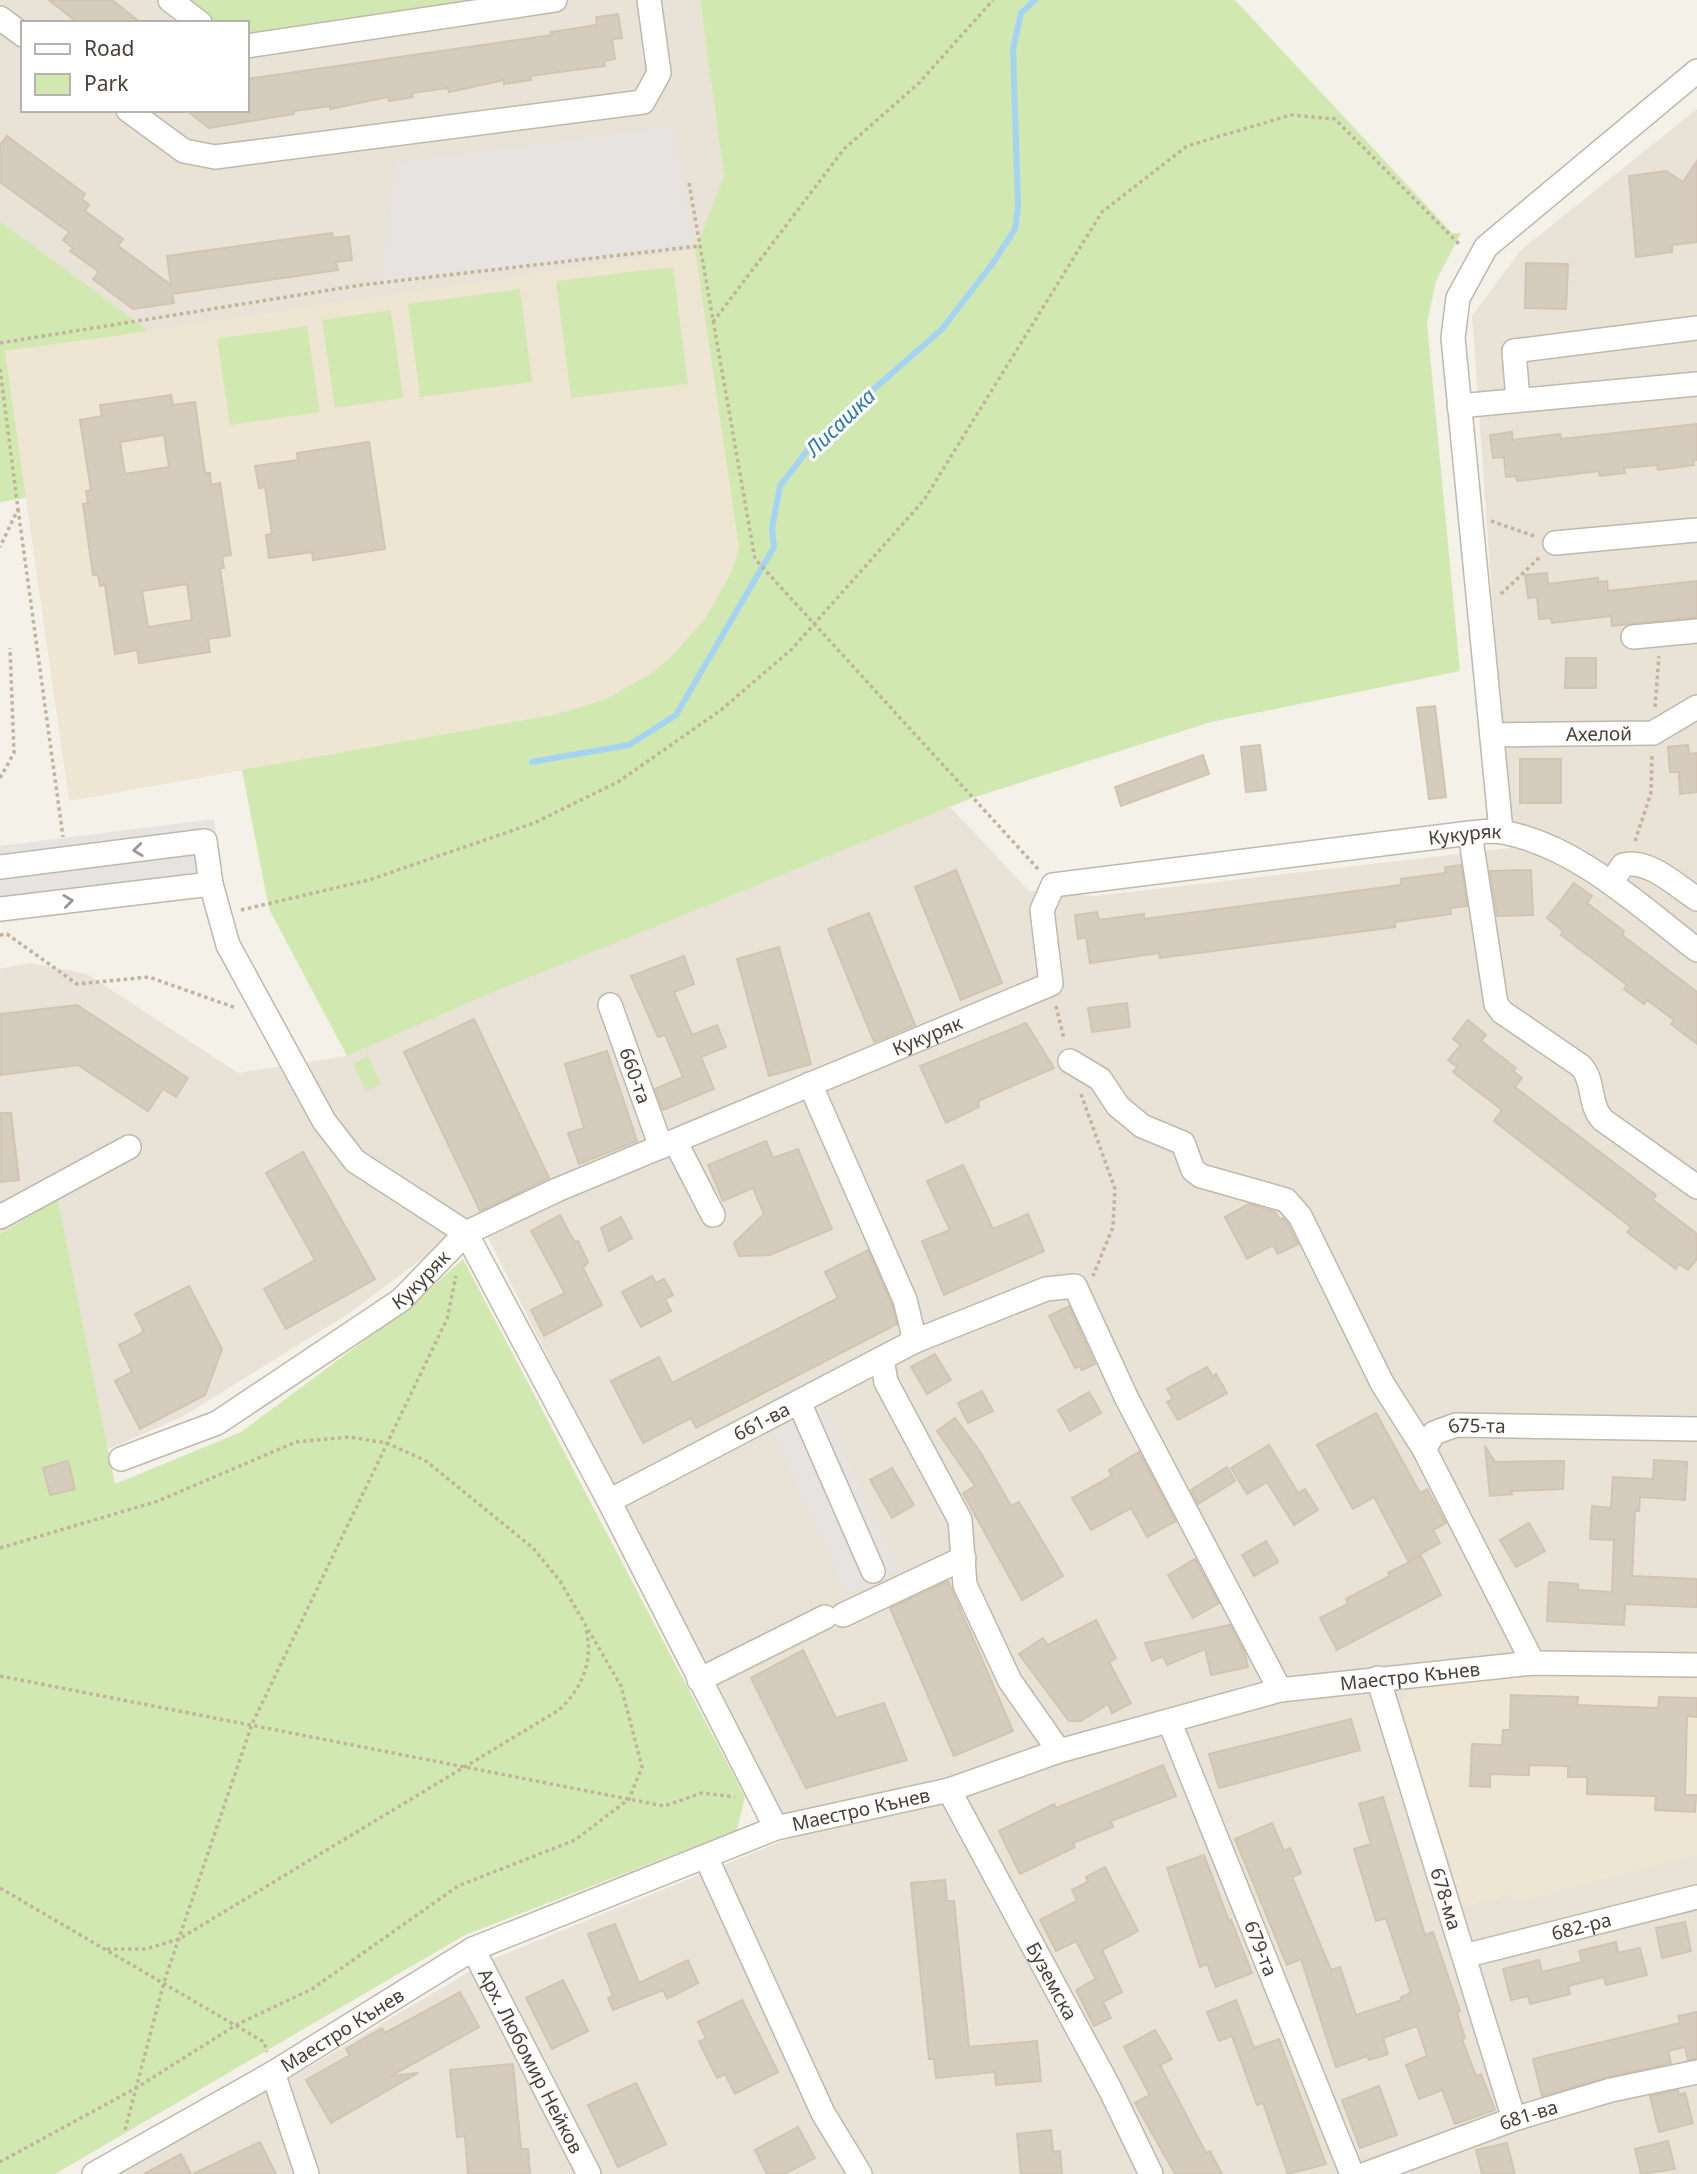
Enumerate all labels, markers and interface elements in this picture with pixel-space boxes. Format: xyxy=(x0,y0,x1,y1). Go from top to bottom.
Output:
legend xyxy=(21,21,248,112)
text: Road xyxy=(84,34,134,62)
text: Park xyxy=(84,69,129,97)
water label: Лисашка xyxy=(798,381,881,463)
street label: Ахелой xyxy=(1566,720,1632,747)
street label: Кукуряк xyxy=(1427,818,1502,851)
one-way arrow xyxy=(132,842,144,857)
one-way arrow xyxy=(62,894,74,909)
street label: Кукуряк xyxy=(888,1009,966,1062)
street label: 660-та xyxy=(613,1044,657,1107)
street label: Кукуряк xyxy=(387,1244,456,1316)
street label: 661-ва xyxy=(729,1396,794,1447)
street label: 675-та xyxy=(1444,1412,1506,1440)
street label: Маестро Кънев xyxy=(1339,1656,1481,1697)
street label: Маестро Кънев xyxy=(789,1782,932,1837)
street label: 678-ма xyxy=(1424,1864,1468,1933)
street label: 682-ра xyxy=(1549,1906,1614,1946)
street label: 679-та xyxy=(1238,1917,1284,1980)
street label: Буземска xyxy=(1020,1937,1084,2025)
street label: Арх. Любомир Нейков xyxy=(472,1964,589,2158)
street label: Маестро Кънев xyxy=(276,1982,409,2078)
street label: 681-ва xyxy=(1495,2094,1561,2136)

